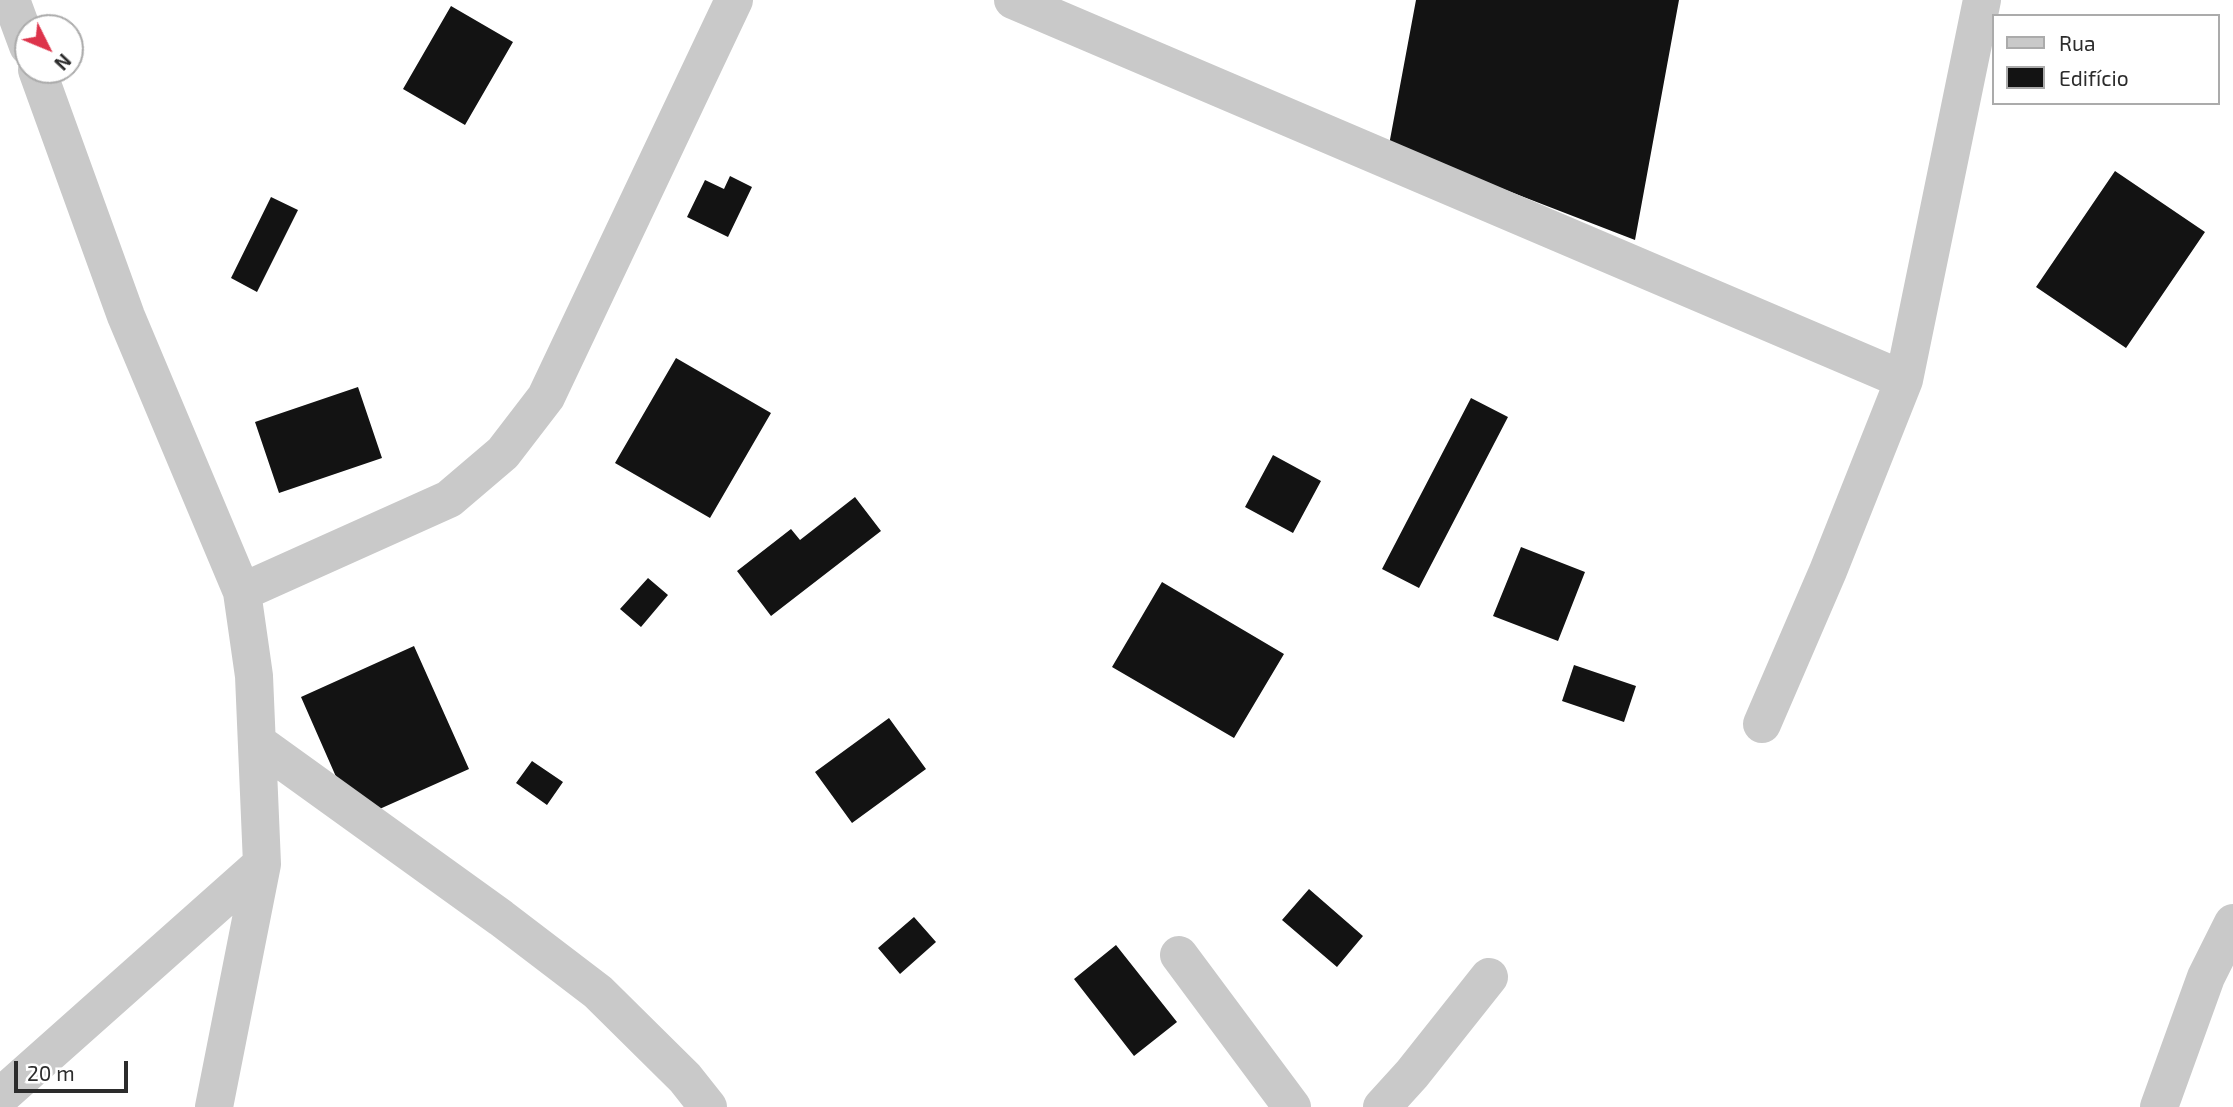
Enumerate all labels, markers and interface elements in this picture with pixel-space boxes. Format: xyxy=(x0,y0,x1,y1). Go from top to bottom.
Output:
north arrow xyxy=(14,14,84,84)
legend xyxy=(1992,14,2219,105)
text: Rua xyxy=(2059,30,2095,55)
text: N xyxy=(50,49,76,75)
text: Edifício xyxy=(2059,65,2129,90)
scale bar xyxy=(18,1048,131,1092)
text: 20 m xyxy=(27,1060,75,1085)

